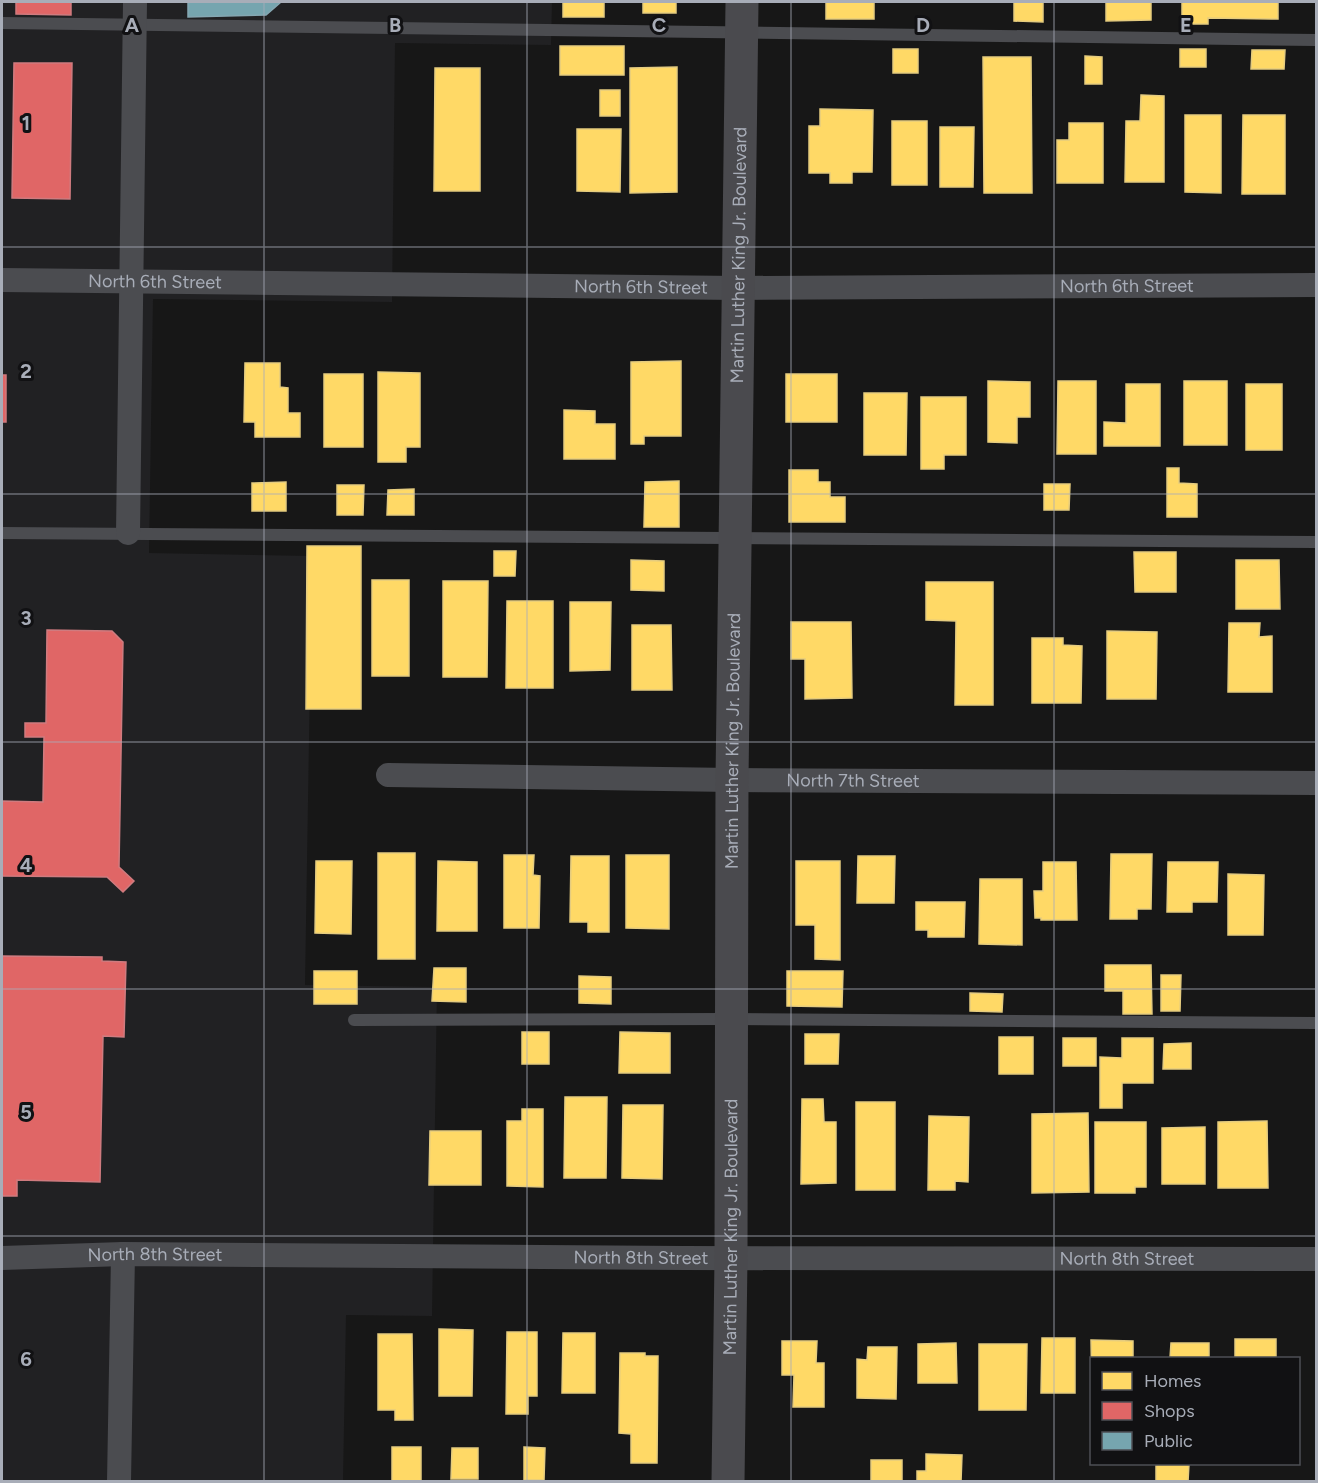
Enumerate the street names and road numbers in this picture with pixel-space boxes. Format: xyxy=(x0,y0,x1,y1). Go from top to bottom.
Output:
street label: Martin Luther King Jr. Boulevard xyxy=(726,127,751,383)
street label: North 6th Street xyxy=(88,270,222,293)
street label: North 6th Street xyxy=(574,275,708,299)
street label: North 6th Street xyxy=(1060,275,1194,297)
street label: Martin Luther King Jr. Boulevard xyxy=(721,613,745,869)
street label: North 7th Street xyxy=(786,769,920,792)
street label: Martin Luther King Jr. Boulevard xyxy=(719,1099,742,1355)
street label: North 8th Street xyxy=(87,1243,223,1266)
street label: North 8th Street xyxy=(574,1246,708,1269)
street label: North 8th Street xyxy=(1060,1248,1194,1270)

